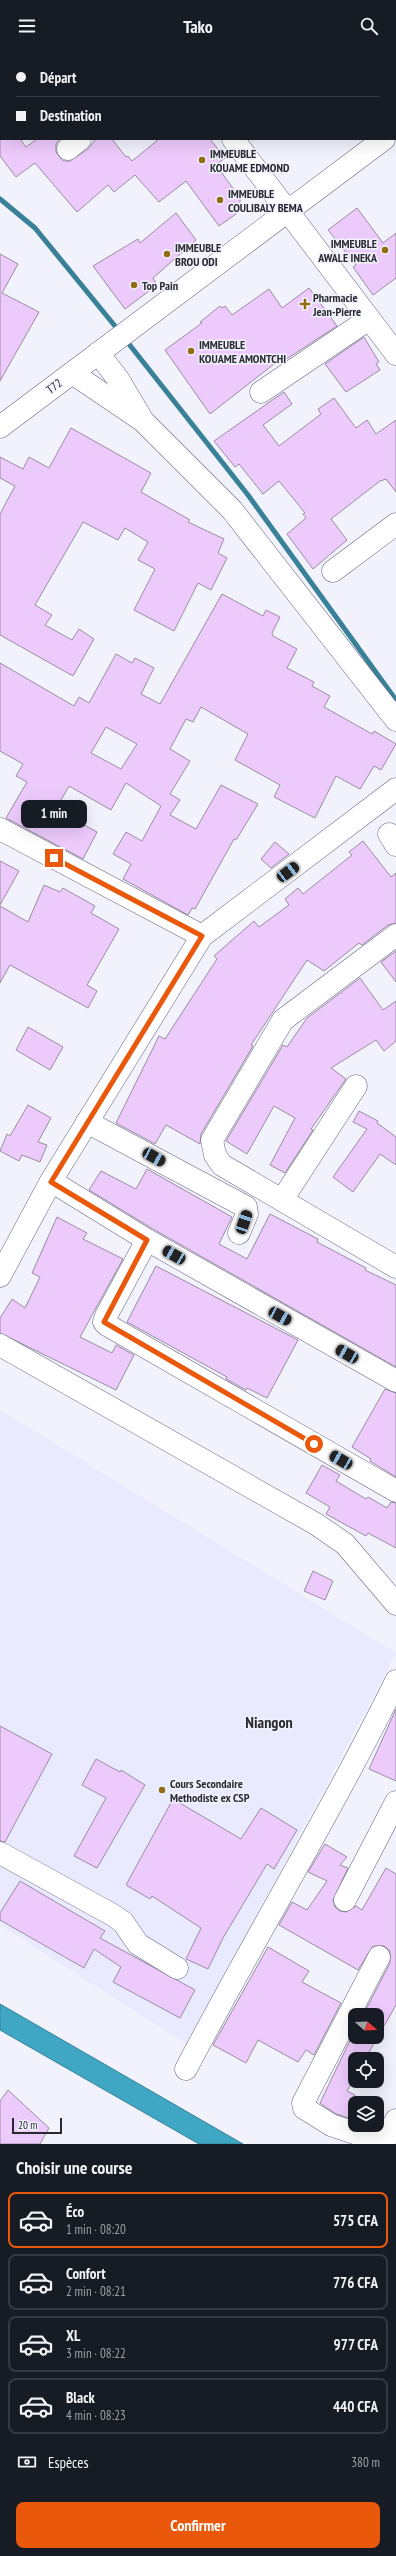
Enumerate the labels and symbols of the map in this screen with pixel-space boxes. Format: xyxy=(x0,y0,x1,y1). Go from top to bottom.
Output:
place label: IMMEUBLE KOUAME EDMOND xyxy=(210,146,290,175)
marker: IMMEUBLE KOUAME EDMOND xyxy=(197,155,207,165)
place label: IMMEUBLE COULIBALY BEMA xyxy=(228,186,304,215)
marker: IMMEUBLE COULIBALY BEMA xyxy=(215,195,225,205)
place label: IMMEUBLE AWALE INEKA xyxy=(317,236,378,265)
place label: IMMEUBLE BROU ODI xyxy=(175,240,221,269)
marker: IMMEUBLE AWALE INEKA xyxy=(380,245,390,255)
marker: IMMEUBLE BROU ODI xyxy=(162,249,172,259)
place label: Top Pain xyxy=(142,278,178,293)
marker: Top Pain xyxy=(129,280,139,290)
place label: Pharmacie Jean-Pierre xyxy=(312,290,361,319)
marker: Pharmacie Jean-Pierre xyxy=(300,299,310,309)
place label: IMMEUBLE KOUAME AMONTCHI xyxy=(199,337,286,366)
marker: IMMEUBLE KOUAME AMONTCHI xyxy=(186,346,196,356)
street label: T72 xyxy=(43,375,65,397)
callout: 1 min xyxy=(21,800,87,828)
route end xyxy=(45,849,63,867)
car xyxy=(275,860,301,884)
car xyxy=(141,1146,167,1168)
car xyxy=(234,1209,254,1235)
car xyxy=(161,1244,187,1266)
car xyxy=(267,1305,293,1327)
car xyxy=(334,1343,360,1365)
route start xyxy=(305,1435,323,1453)
car xyxy=(328,1449,354,1471)
district label: Niangon xyxy=(245,1712,293,1732)
place label: Cours Secondaire Methodiste ex CSP xyxy=(170,1776,250,1805)
marker: Cours Secondaire Methodiste ex CSP xyxy=(157,1785,167,1795)
north arrow xyxy=(348,2008,384,2044)
scale bar xyxy=(12,2116,62,2135)

